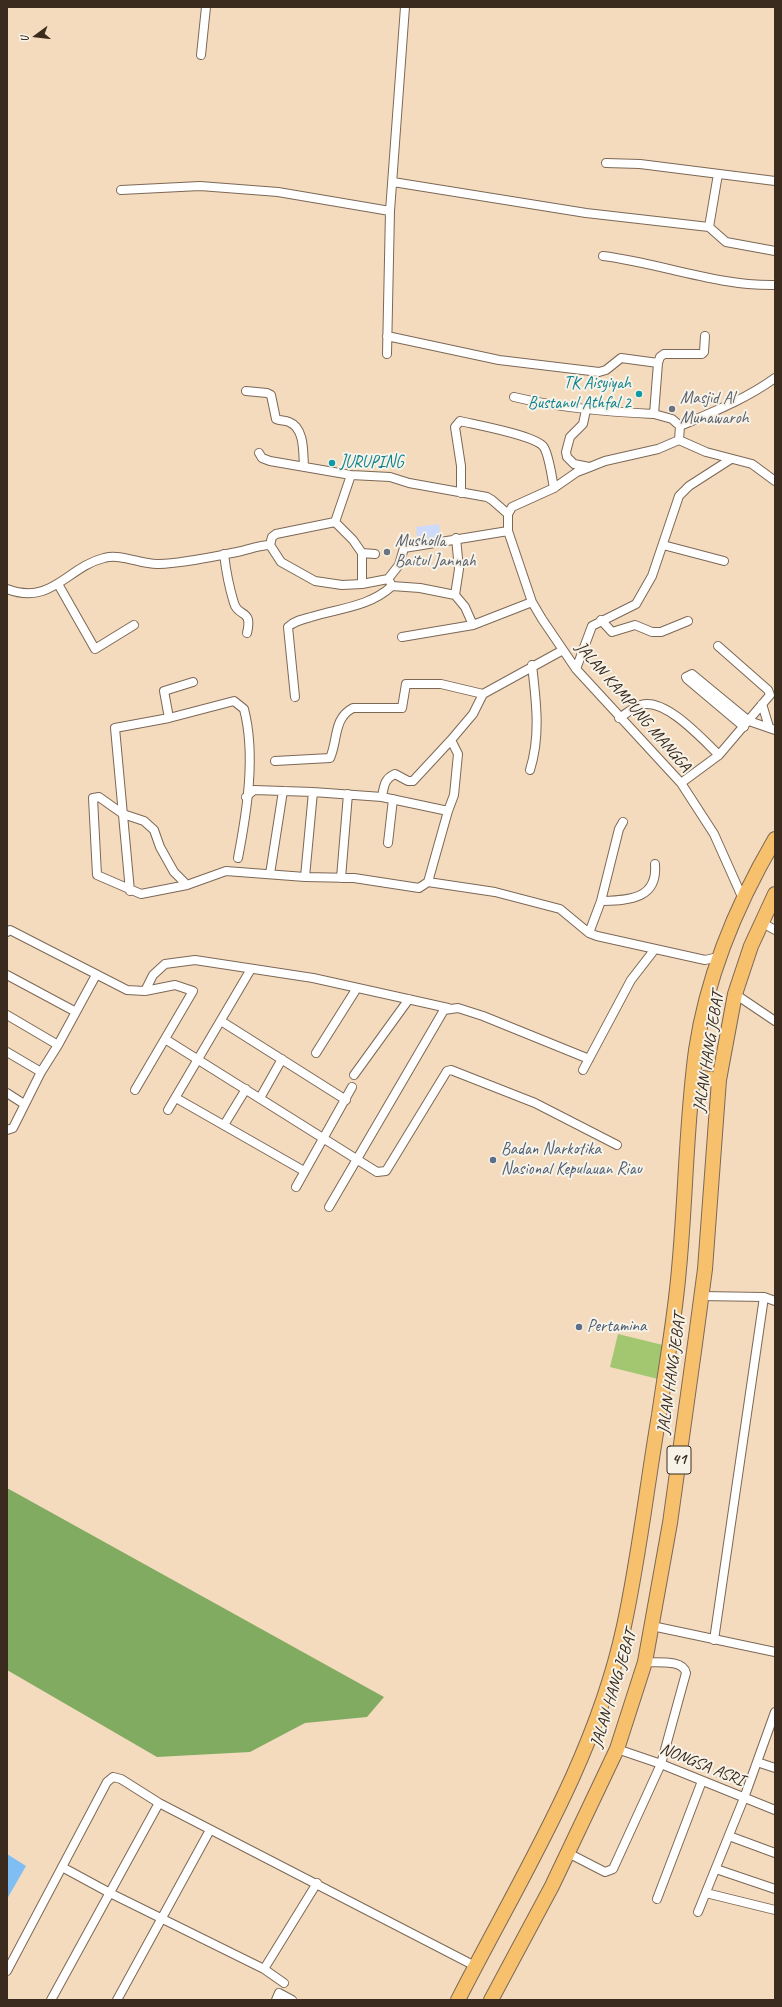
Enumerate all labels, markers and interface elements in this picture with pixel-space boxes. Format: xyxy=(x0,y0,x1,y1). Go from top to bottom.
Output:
north arrow xyxy=(16,16,56,56)
text: U xyxy=(17,35,32,43)
place label: TK Aisyiyah Bustanul Athfal 2 xyxy=(528,374,631,414)
marker: TK Aisyiyah Bustanul Athfal 2 xyxy=(634,389,644,399)
place label: Masjid Al Munawaroh xyxy=(680,389,749,429)
marker: Masjid Al Munawaroh xyxy=(667,404,677,414)
place label: JURUPING xyxy=(340,453,403,473)
marker: JURUPING xyxy=(327,458,337,468)
place label: Musholla Baitul Jannah xyxy=(395,532,476,572)
marker: Musholla Baitul Jannah xyxy=(382,547,392,557)
street label: JALAN KAMPUNG MANGGA xyxy=(571,638,695,776)
street label: JALAN HANG JEBAT xyxy=(689,990,729,1114)
place label: Badan Narkotika Nasional Kepulauan Riau xyxy=(501,1140,642,1180)
marker: Badan Narkotika Nasional Kepulauan Riau xyxy=(488,1155,498,1165)
street label: JALAN HANG JEBAT xyxy=(653,1312,691,1436)
place label: Pertamina xyxy=(587,1317,646,1337)
marker: Pertamina xyxy=(574,1322,584,1332)
road number: 41 xyxy=(667,1446,691,1474)
street label: JALAN HANG JEBAT xyxy=(586,1628,642,1750)
street label: NONGSA ASRI xyxy=(657,1739,747,1791)

